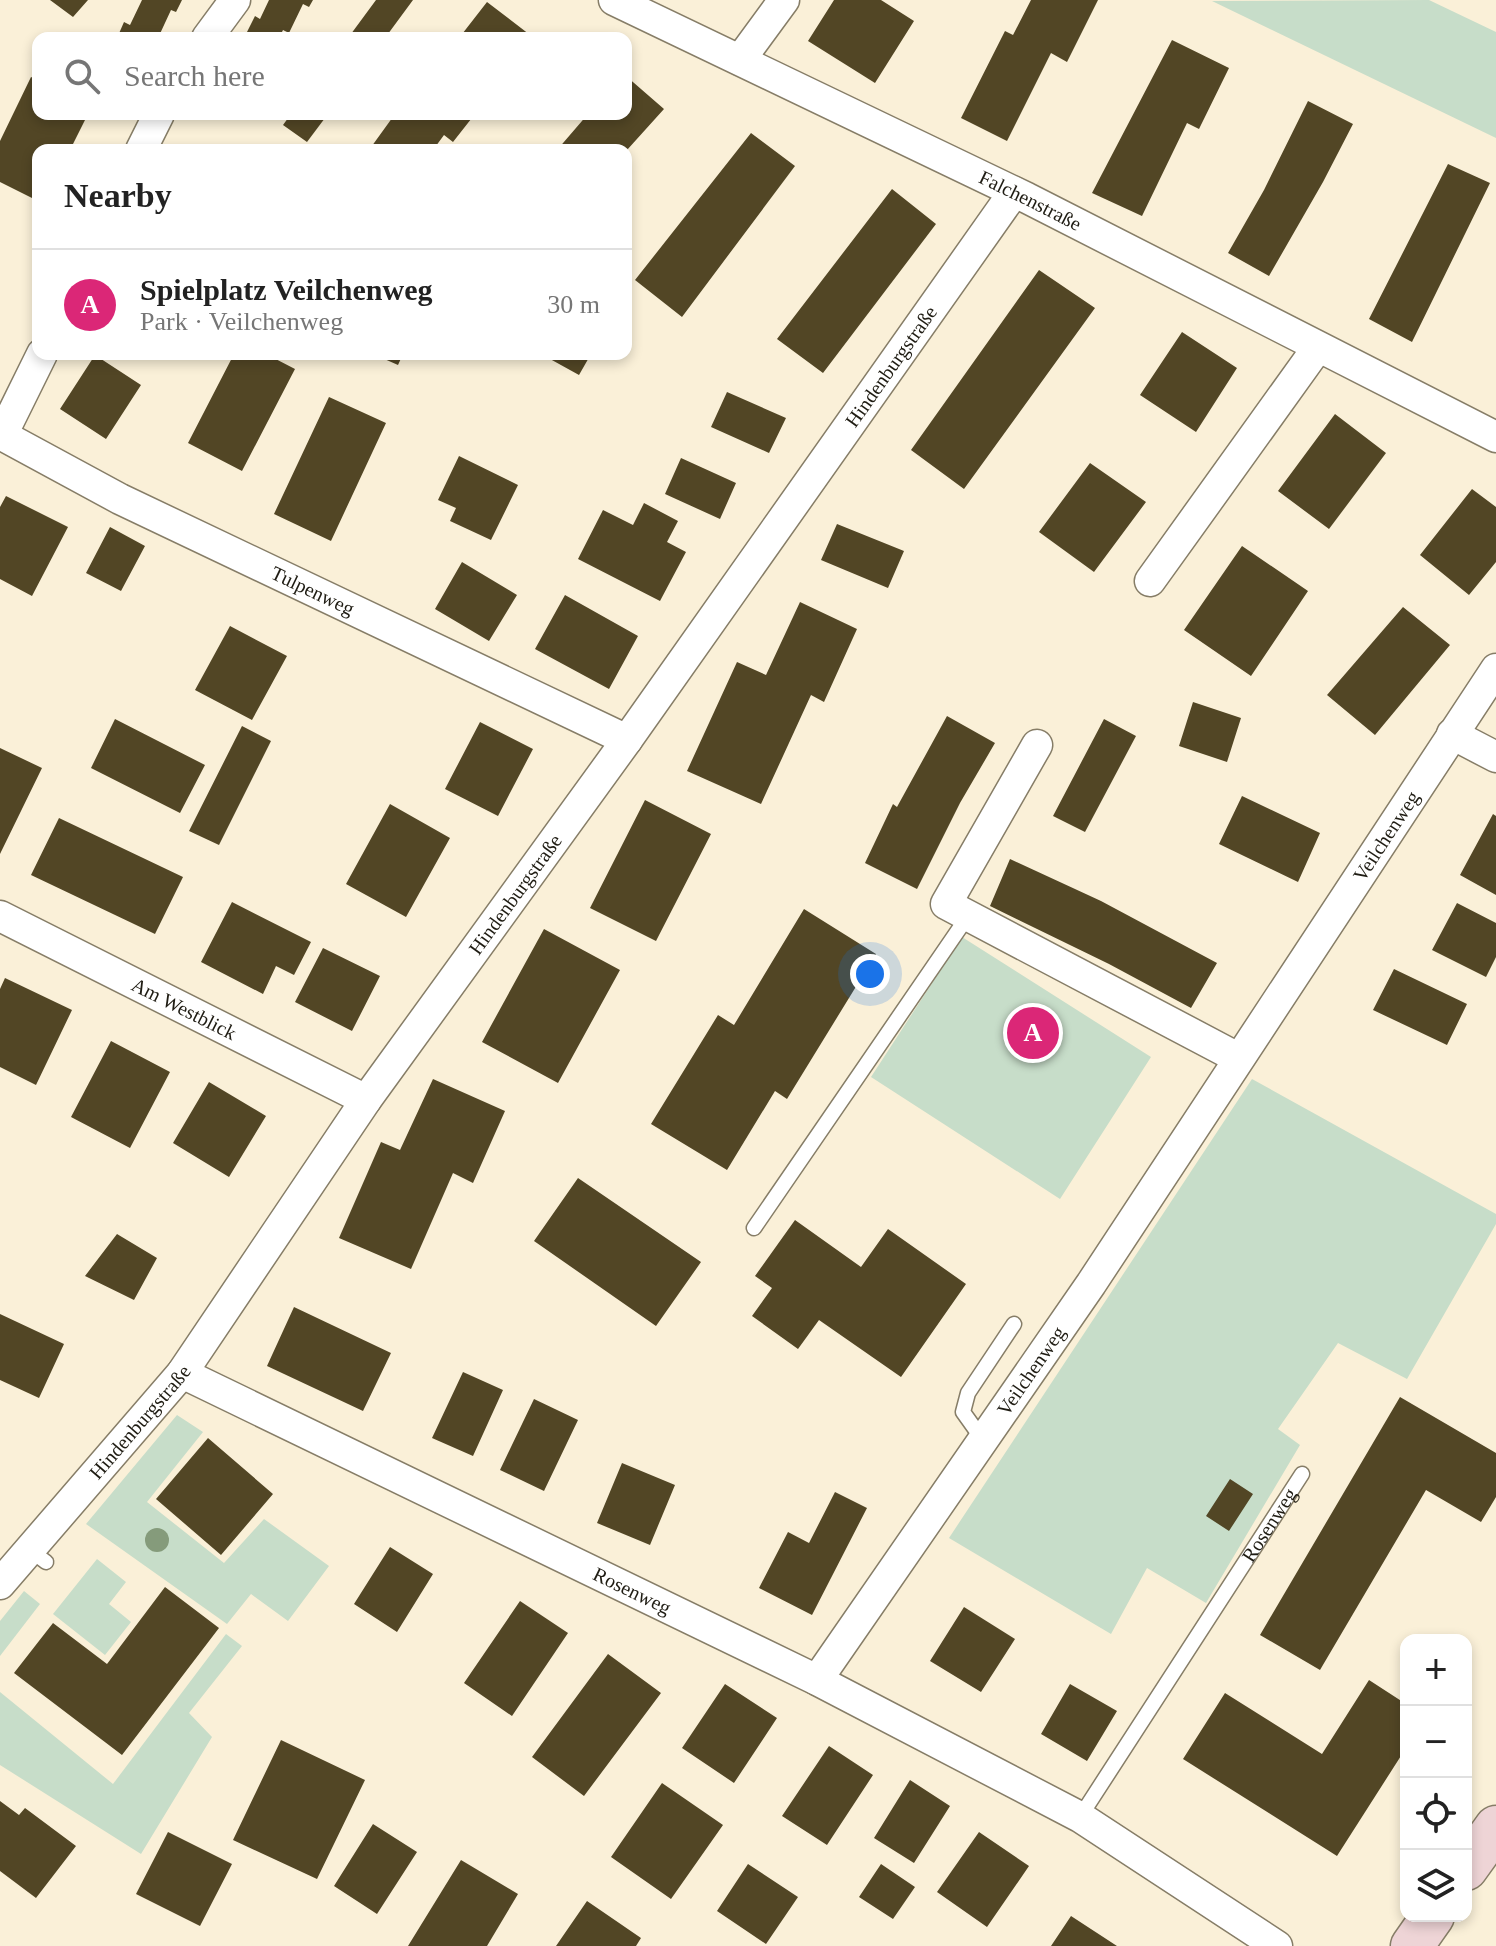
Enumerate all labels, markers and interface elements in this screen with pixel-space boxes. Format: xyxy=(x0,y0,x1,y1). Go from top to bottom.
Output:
search box xyxy=(32,32,632,120)
icon: search xyxy=(60,54,104,98)
text: Search here xyxy=(124,59,265,92)
street label: Falchenstraße xyxy=(976,166,1085,235)
text: Nearby xyxy=(64,177,172,214)
text: Spielplatz Veilchenweg xyxy=(140,273,433,306)
text: A xyxy=(81,290,99,319)
text: 30 m xyxy=(547,290,600,319)
street label: Hindenburgstraße xyxy=(841,301,941,431)
text: Park · Veilchenweg xyxy=(140,307,343,336)
street label: Tulpenweg xyxy=(268,562,358,621)
street label: Veilchenweg xyxy=(1348,787,1424,885)
street label: Hindenburgstraße xyxy=(464,830,566,959)
your location xyxy=(850,954,890,994)
street label: Am Westblick xyxy=(128,973,240,1044)
pin: A xyxy=(1007,1003,1059,1063)
street label: Veilchenweg xyxy=(992,1322,1070,1420)
street label: Hindenburgstraße xyxy=(85,1361,195,1483)
street label: Rosenweg xyxy=(1237,1484,1302,1566)
street label: Rosenweg xyxy=(590,1563,674,1620)
map controls xyxy=(1400,1634,1472,1922)
button: + xyxy=(1400,1634,1472,1706)
button: − xyxy=(1400,1706,1472,1778)
button: locate xyxy=(1400,1778,1472,1850)
button: layers xyxy=(1400,1850,1472,1922)

